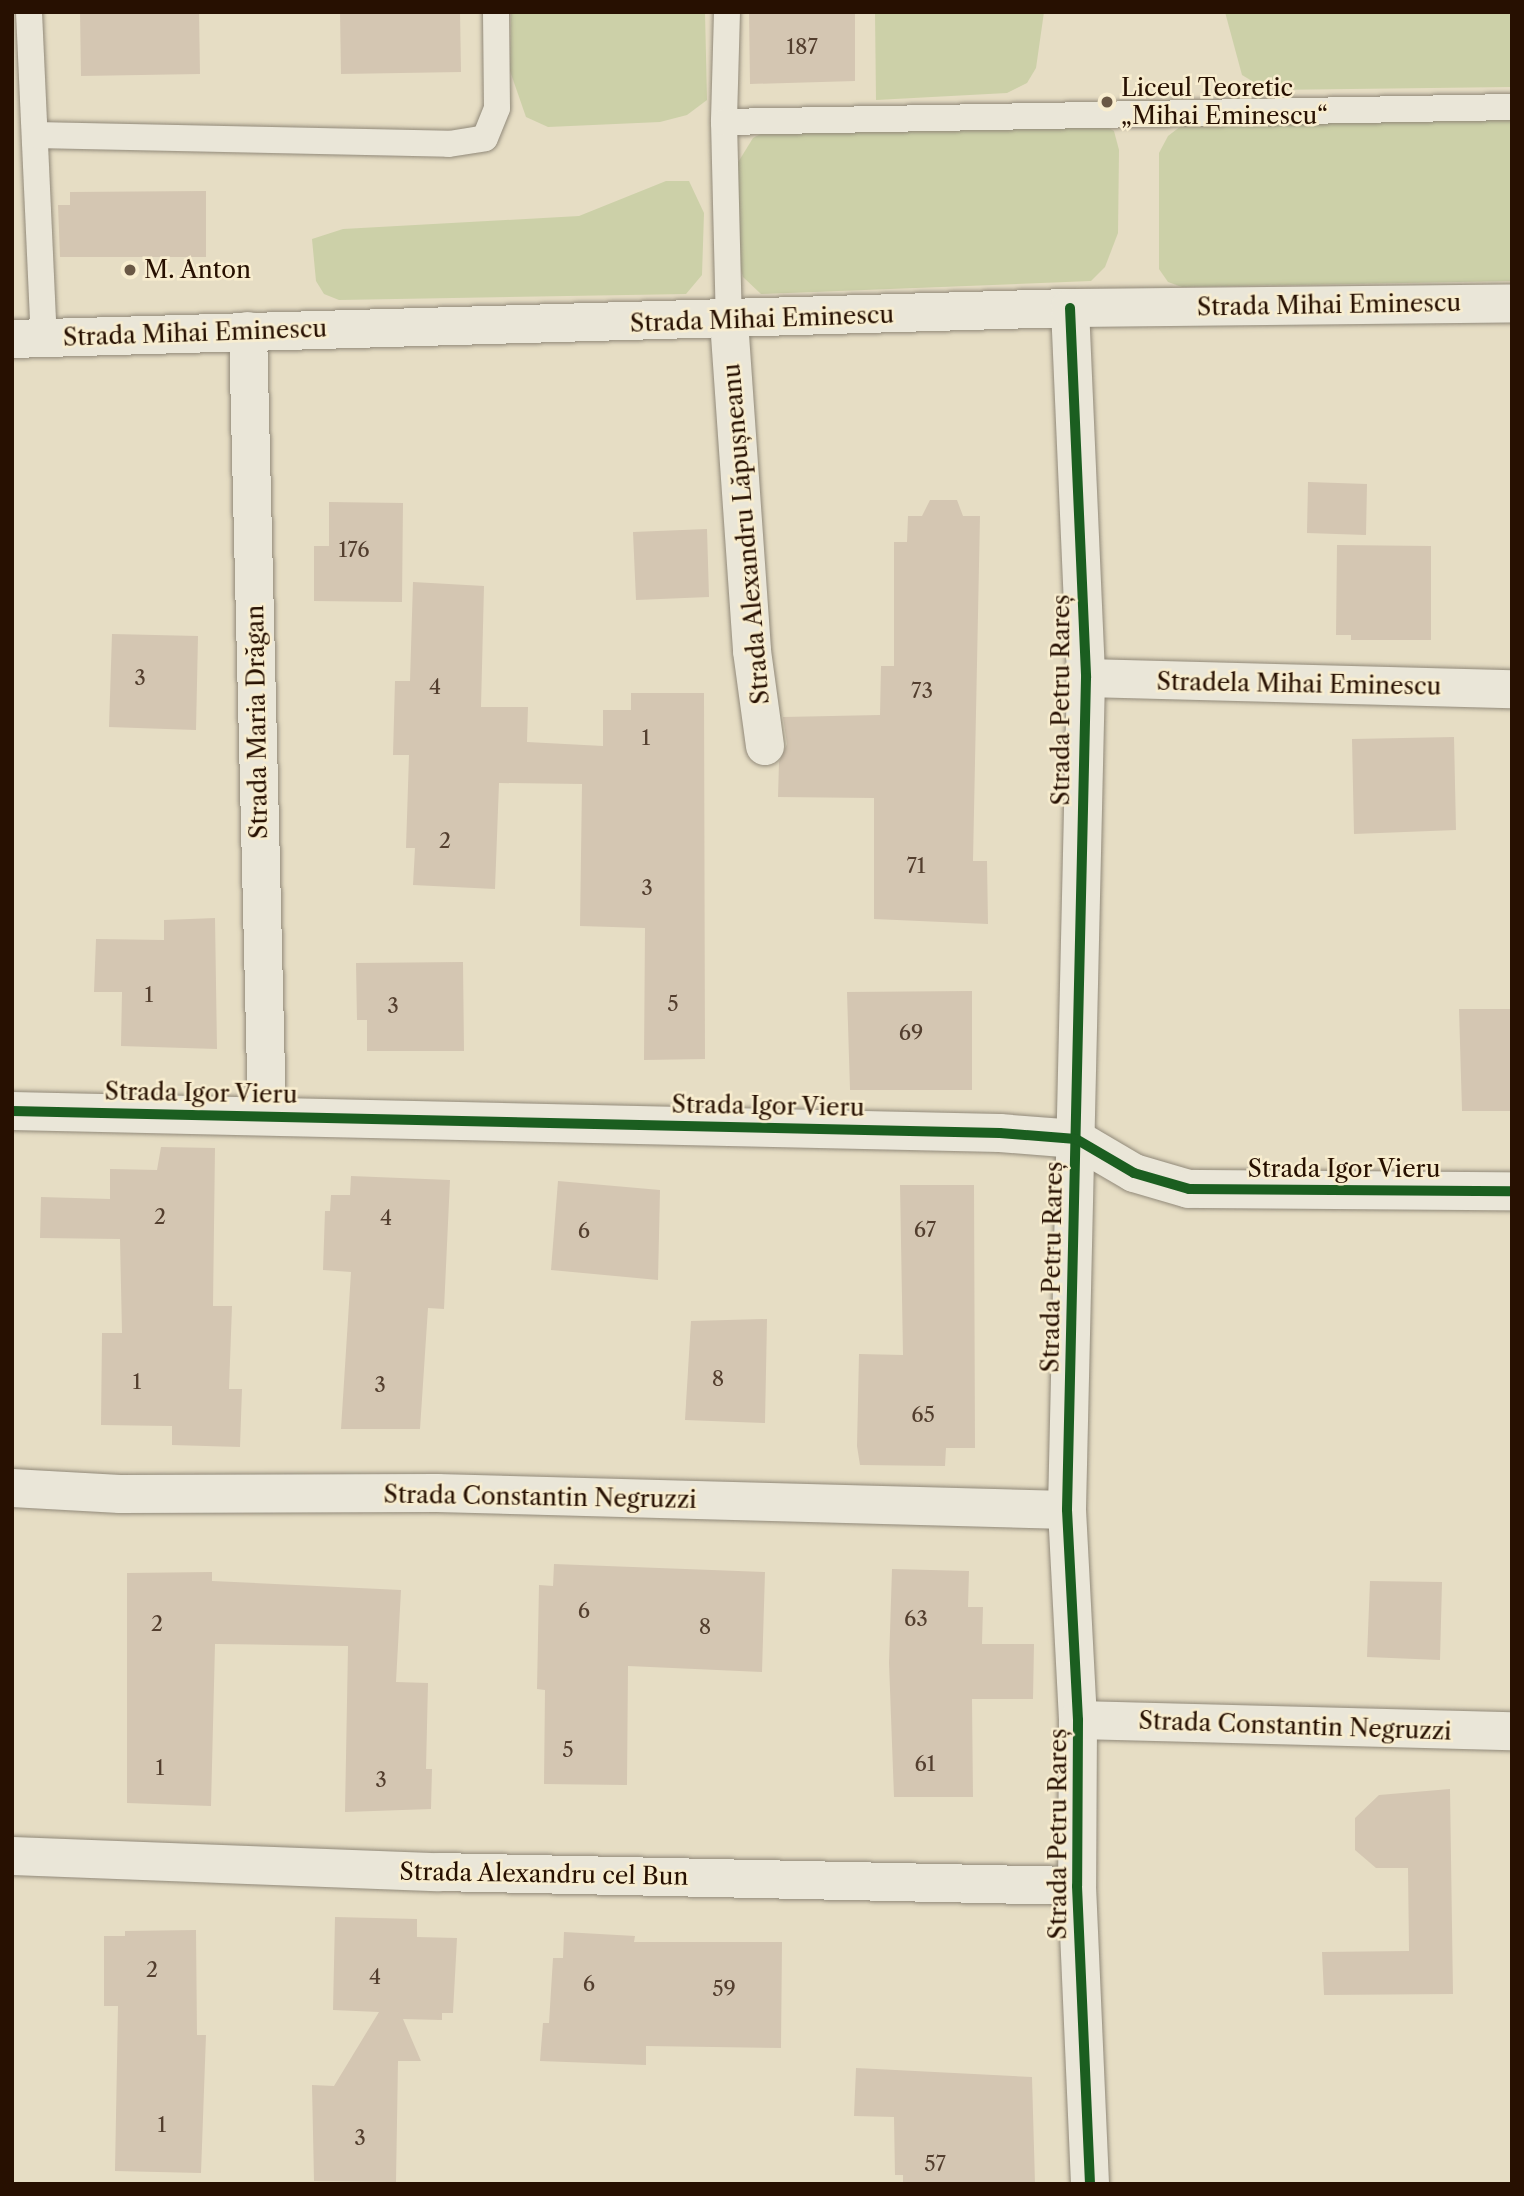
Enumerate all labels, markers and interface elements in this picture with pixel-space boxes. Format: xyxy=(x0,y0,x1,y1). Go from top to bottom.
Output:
house number: 187 xyxy=(786,34,818,60)
place label: Liceul Teoretic „Mihai Eminescu“ xyxy=(1121,74,1328,130)
marker: Liceul Teoretic „Mihai Eminescu“ xyxy=(1099,94,1115,110)
place label: M. Anton xyxy=(144,256,252,284)
marker: M. Anton xyxy=(122,262,138,278)
street label: Strada Mihai Eminescu xyxy=(1196,288,1462,322)
street label: Strada Mihai Eminescu xyxy=(629,300,895,338)
street label: Strada Mihai Eminescu xyxy=(62,314,328,352)
street label: Strada Alexandru Lăpușneanu xyxy=(717,362,775,706)
house number: 176 xyxy=(338,537,370,563)
street label: Strada Petru Rareș xyxy=(1047,594,1075,806)
street label: Strada Maria Drăgan xyxy=(241,604,273,840)
house number: 3 xyxy=(134,665,146,691)
street label: Stradela Mihai Eminescu xyxy=(1156,667,1442,701)
house number: 4 xyxy=(429,674,441,700)
house number: 73 xyxy=(911,678,933,704)
house number: 1 xyxy=(642,725,650,751)
house number: 2 xyxy=(439,828,451,854)
house number: 71 xyxy=(906,853,926,879)
house number: 3 xyxy=(641,875,653,901)
house number: 1 xyxy=(145,982,153,1008)
house number: 5 xyxy=(667,991,679,1017)
house number: 3 xyxy=(387,993,399,1019)
house number: 69 xyxy=(899,1020,923,1046)
street label: Strada Igor Vieru xyxy=(103,1077,299,1109)
street label: Strada Igor Vieru xyxy=(670,1090,866,1122)
street label: Strada Igor Vieru xyxy=(1247,1155,1441,1183)
street label: Strada Petru Rareș xyxy=(1036,1161,1068,1373)
house number: 2 xyxy=(154,1204,166,1230)
house number: 4 xyxy=(380,1205,392,1231)
house number: 67 xyxy=(914,1217,936,1243)
house number: 6 xyxy=(578,1218,590,1244)
house number: 8 xyxy=(712,1366,724,1392)
house number: 1 xyxy=(133,1369,141,1395)
house number: 3 xyxy=(374,1372,386,1398)
house number: 65 xyxy=(911,1402,935,1428)
street label: Strada Constantin Negruzzi xyxy=(383,1480,697,1514)
house number: 6 xyxy=(578,1598,590,1624)
house number: 63 xyxy=(904,1606,928,1632)
house number: 2 xyxy=(151,1611,163,1637)
house number: 8 xyxy=(699,1614,711,1640)
street label: Strada Constantin Negruzzi xyxy=(1138,1706,1452,1746)
street label: Strada Petru Rareș xyxy=(1044,1728,1072,1940)
house number: 5 xyxy=(562,1737,574,1763)
house number: 61 xyxy=(914,1751,936,1777)
house number: 1 xyxy=(156,1755,164,1781)
house number: 3 xyxy=(375,1767,387,1793)
street label: Strada Alexandru cel Bun xyxy=(399,1857,689,1891)
house number: 2 xyxy=(146,1957,158,1983)
house number: 4 xyxy=(369,1964,381,1990)
house number: 6 xyxy=(583,1971,595,1997)
house number: 59 xyxy=(712,1976,736,2002)
house number: 1 xyxy=(158,2112,166,2138)
house number: 3 xyxy=(354,2125,366,2151)
house number: 57 xyxy=(924,2151,946,2177)

